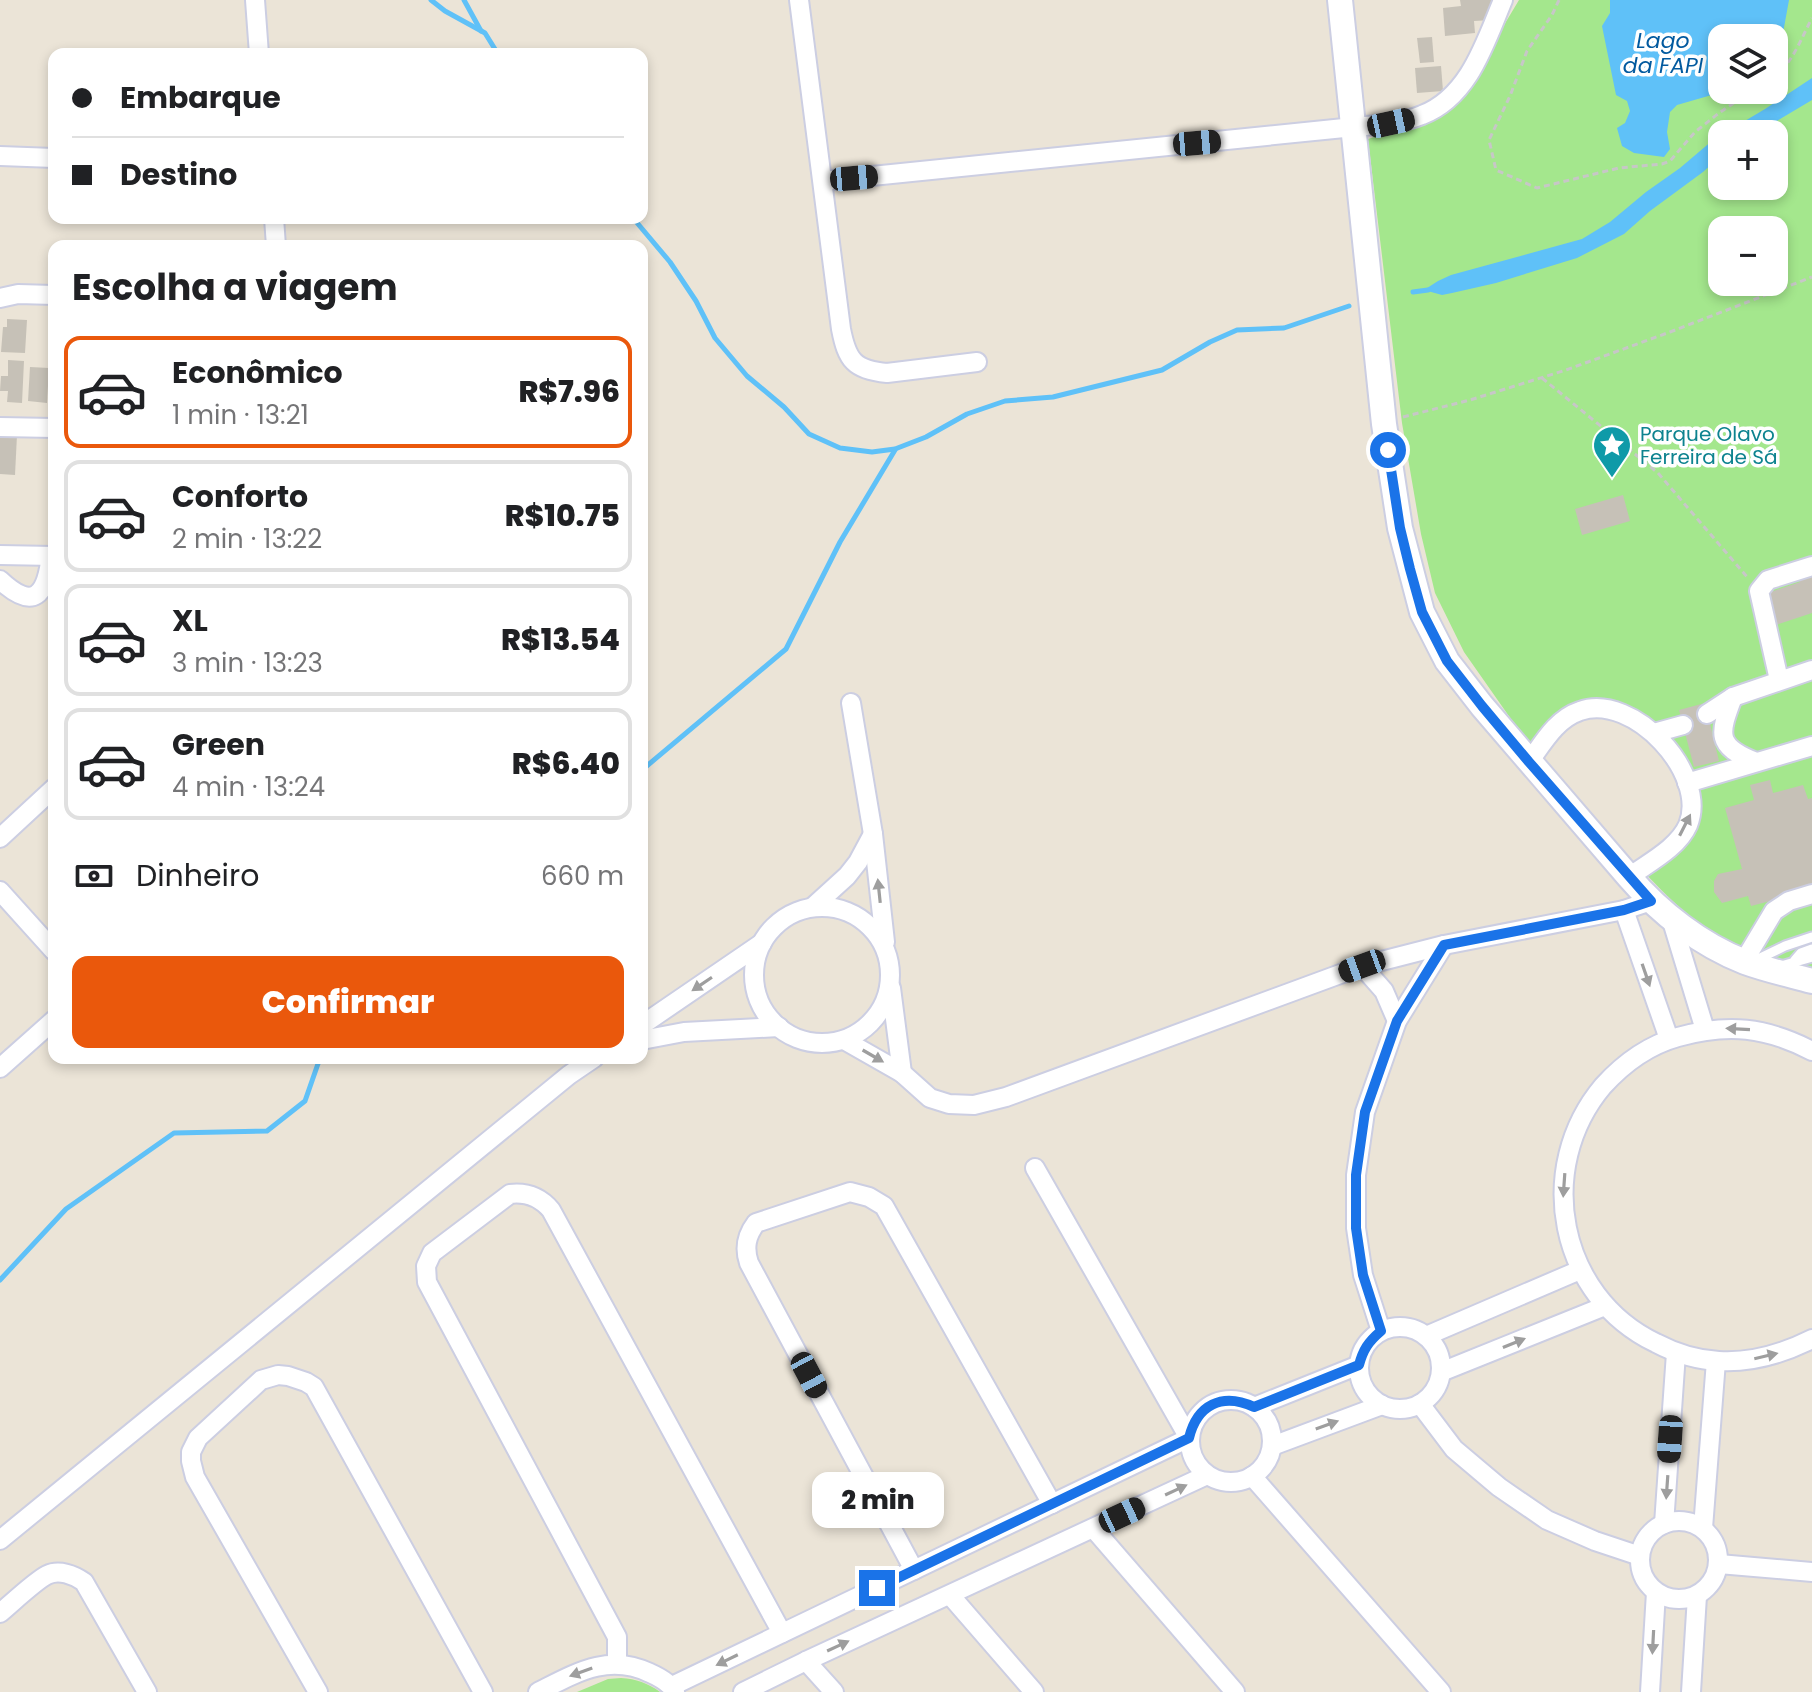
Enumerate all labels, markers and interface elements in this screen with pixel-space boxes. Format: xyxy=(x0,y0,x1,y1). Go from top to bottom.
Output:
map controls xyxy=(1708,24,1788,296)
button: layers xyxy=(1708,24,1788,104)
water label: Lago da FAPI xyxy=(1623,25,1704,81)
text: Embarque xyxy=(120,76,281,119)
car xyxy=(1365,106,1417,140)
button: + xyxy=(1708,120,1788,200)
car xyxy=(1172,129,1222,157)
text: Destino xyxy=(120,153,237,196)
car xyxy=(829,164,879,192)
button: − xyxy=(1708,216,1788,296)
text: Escolha a viagem xyxy=(72,262,398,313)
text: Econômico xyxy=(172,351,343,394)
icon: car xyxy=(76,356,148,428)
text: R$7.96 xyxy=(518,370,620,413)
text: 1 min · 13:21 xyxy=(172,397,309,433)
place label: Parque Olavo Ferreira de Sá xyxy=(1640,420,1778,471)
place icon: Parque Olavo Ferreira de Sá xyxy=(1591,424,1633,479)
route start xyxy=(1370,432,1406,468)
text: Conforto xyxy=(172,475,308,518)
icon: car xyxy=(76,480,148,552)
text: R$10.75 xyxy=(505,494,620,537)
text: 2 min · 13:22 xyxy=(172,521,322,557)
text: XL xyxy=(172,599,208,642)
icon: car xyxy=(76,604,148,676)
text: R$13.54 xyxy=(501,618,620,661)
text: 3 min · 13:23 xyxy=(172,645,323,681)
text: Green xyxy=(172,723,265,766)
icon: car xyxy=(76,728,148,800)
text: R$6.40 xyxy=(512,742,620,785)
text: 4 min · 13:24 xyxy=(172,769,325,805)
one-way arrow xyxy=(1678,813,1692,836)
icon: cash xyxy=(72,854,116,898)
text: Dinheiro xyxy=(136,854,259,897)
text: 660 m xyxy=(541,858,624,894)
one-way arrow xyxy=(872,878,885,903)
car xyxy=(1335,947,1389,985)
button: Confirmar xyxy=(72,956,624,1048)
one-way arrow xyxy=(1641,963,1653,987)
one-way arrow xyxy=(691,976,712,991)
one-way arrow xyxy=(1725,1023,1750,1036)
one-way arrow xyxy=(862,1049,884,1063)
one-way arrow xyxy=(1557,1173,1570,1198)
one-way arrow xyxy=(1502,1336,1526,1349)
car xyxy=(787,1348,831,1402)
one-way arrow xyxy=(1754,1350,1779,1362)
car xyxy=(1656,1414,1684,1464)
one-way arrow xyxy=(1315,1418,1339,1431)
callout: 2 min xyxy=(811,1472,943,1528)
one-way arrow xyxy=(1660,1475,1673,1500)
text: 2 min xyxy=(841,1482,915,1518)
one-way arrow xyxy=(1164,1483,1187,1497)
car xyxy=(1095,1494,1149,1536)
route end xyxy=(859,1570,895,1606)
one-way arrow xyxy=(1646,1630,1659,1655)
one-way arrow xyxy=(826,1639,850,1653)
one-way arrow xyxy=(715,1653,738,1667)
one-way arrow xyxy=(569,1667,593,1679)

